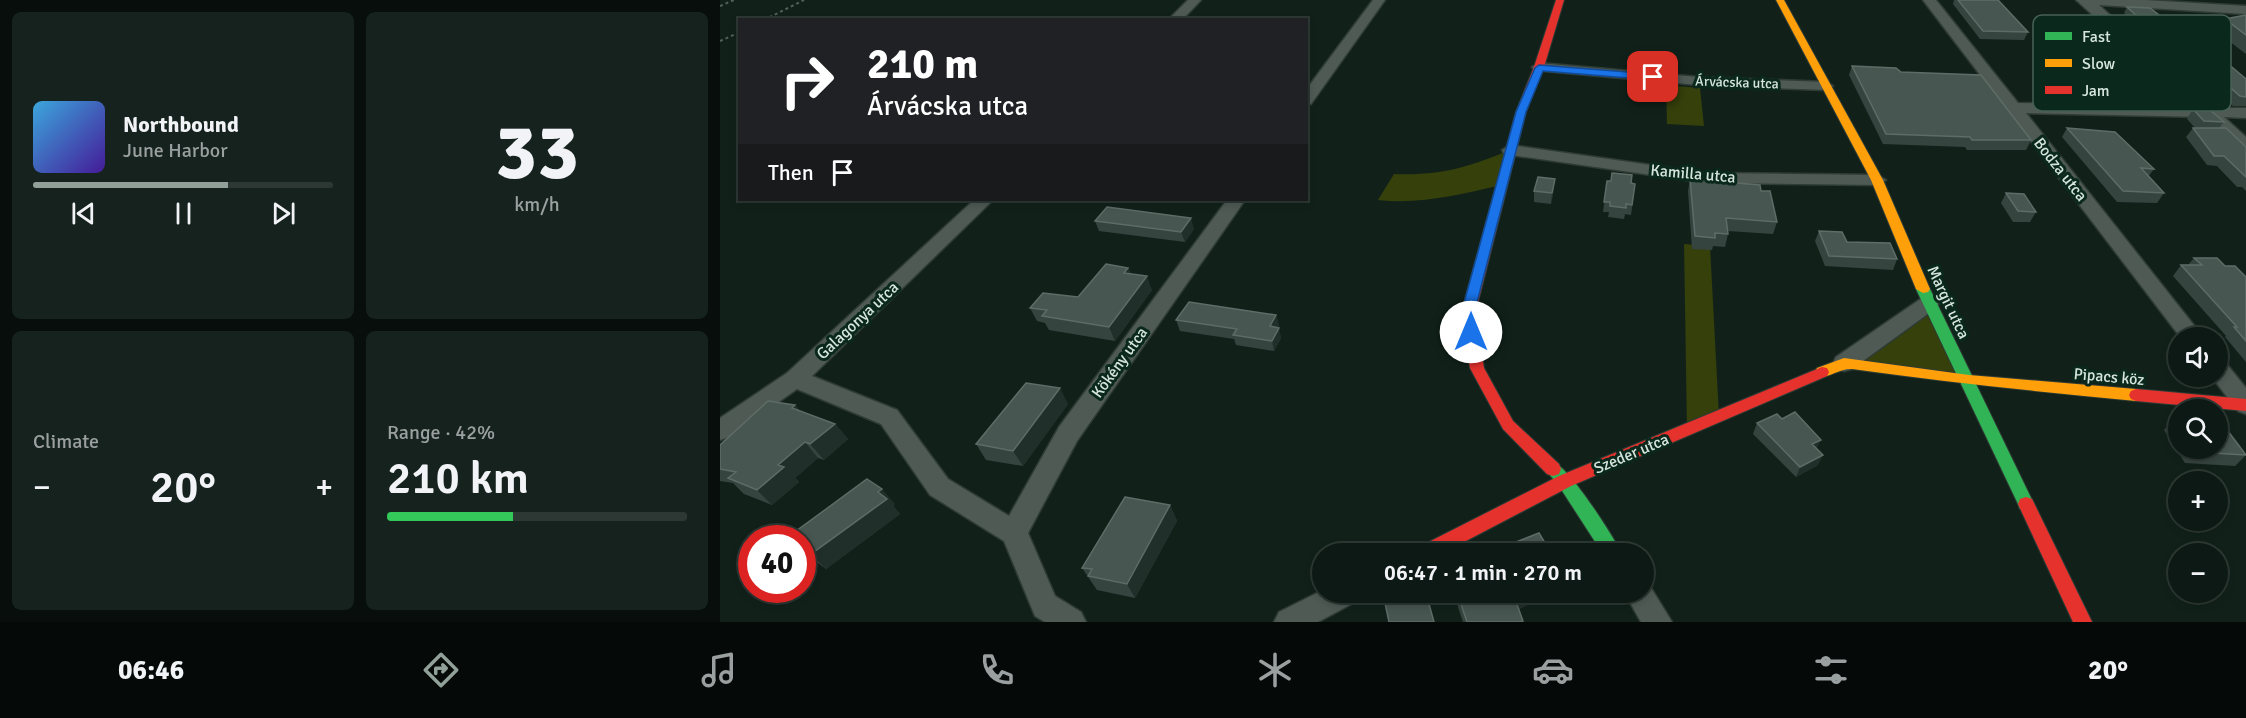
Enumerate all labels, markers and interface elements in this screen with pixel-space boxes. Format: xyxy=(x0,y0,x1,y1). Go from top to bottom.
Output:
legend xyxy=(2033,15,2231,111)
text: Fast xyxy=(2082,27,2111,47)
text: 210 m xyxy=(867,39,978,90)
icon: right xyxy=(768,42,846,120)
pin xyxy=(1627,51,1678,102)
text: Slow xyxy=(2082,54,2116,74)
icon: arrive xyxy=(1636,60,1669,93)
street label: Árvácska utca xyxy=(1695,73,1779,92)
text: Jam xyxy=(2082,81,2110,101)
text: Árvácska utca xyxy=(867,90,1028,123)
text: 33 xyxy=(495,105,579,201)
text: Northbound xyxy=(123,111,239,138)
street label: Bodza utca xyxy=(2029,134,2091,205)
text: June Harbor xyxy=(123,138,228,163)
icon: arrive xyxy=(826,156,859,189)
text: Then xyxy=(768,159,814,186)
street label: Kamilla utca xyxy=(1649,160,1736,188)
text: km/h xyxy=(514,192,560,217)
icon: previous xyxy=(67,197,100,230)
icon: pause xyxy=(167,197,200,230)
icon: next xyxy=(267,197,300,230)
street label: Margit utca xyxy=(1922,263,1974,342)
street label: Galagonya utca xyxy=(812,278,903,364)
position arrow xyxy=(1439,300,1503,364)
street label: Kökény utca xyxy=(1087,323,1152,402)
map controls xyxy=(2168,327,2228,603)
button: sound xyxy=(2168,327,2228,387)
street label: Pipacs köz xyxy=(2073,364,2145,390)
button: search xyxy=(2168,399,2228,459)
text: Range · 42% xyxy=(387,420,495,445)
text: Climate xyxy=(33,429,99,454)
street label: Szeder utca xyxy=(1591,429,1672,479)
text: 210 km xyxy=(387,451,529,506)
text: 20° xyxy=(150,460,216,515)
text: − xyxy=(33,467,51,508)
text: + xyxy=(315,467,333,508)
button: + xyxy=(2168,471,2228,531)
speed limit sign: 40 xyxy=(738,525,816,603)
button: − xyxy=(2168,543,2228,603)
text: 06:47 · 1 min · 270 m xyxy=(1384,559,1582,586)
icon: directions xyxy=(420,649,462,691)
icon: music xyxy=(698,649,740,691)
icon: phone xyxy=(976,649,1018,691)
icon: climate xyxy=(1254,649,1296,691)
icon: car xyxy=(1532,649,1574,691)
icon: filters xyxy=(1810,649,1852,691)
text: 06:46 xyxy=(118,654,184,687)
text: 20° xyxy=(2088,654,2128,687)

